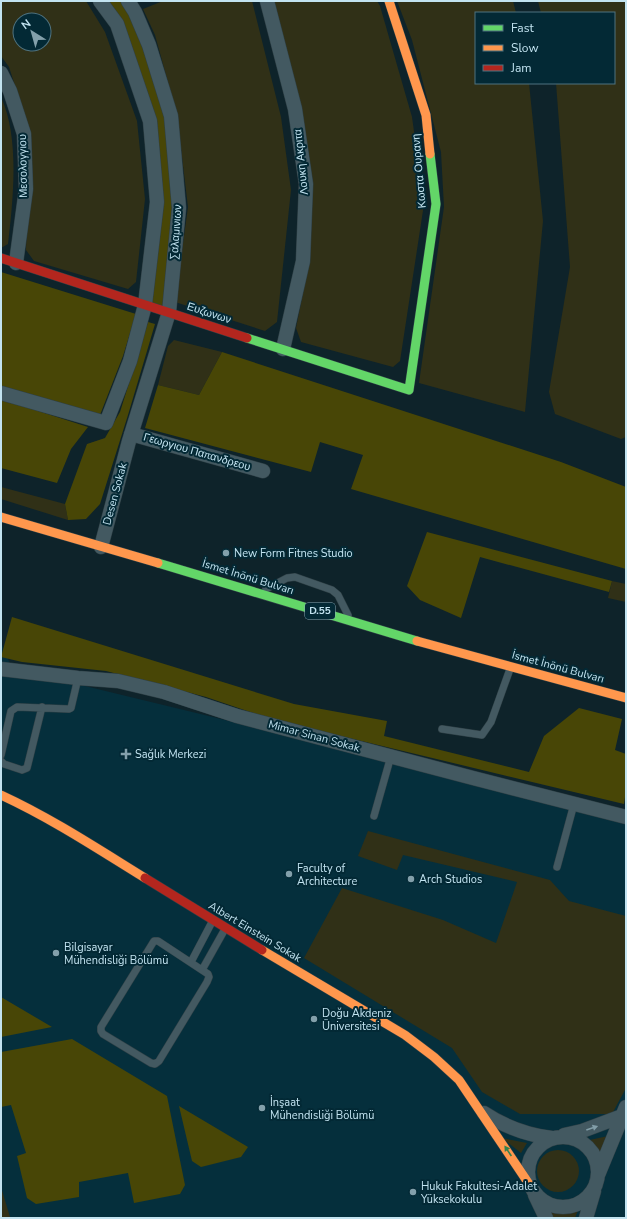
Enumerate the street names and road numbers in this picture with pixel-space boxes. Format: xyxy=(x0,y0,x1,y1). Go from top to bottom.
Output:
street label: Λουκη Ακριτα xyxy=(290,128,312,196)
street label: Κωστα Ουρανη xyxy=(408,133,430,209)
street label: Μεσολογγιου xyxy=(15,134,31,198)
street label: Σαλαμινιων xyxy=(167,203,185,260)
street label: Ευζωνων xyxy=(185,299,233,327)
street label: Γεωργιου Παπανδρεου xyxy=(142,430,252,474)
street label: Desen Sokak xyxy=(99,461,131,527)
street label: İsmet İnönü Bulvarı xyxy=(200,556,296,598)
road number: D.55 xyxy=(305,603,335,619)
street label: İsmet İnönü Bulvarı xyxy=(510,647,606,687)
street label: Mimar Sinan Sokak xyxy=(267,717,362,756)
street label: Albert Einstein Sokak xyxy=(206,898,305,966)

